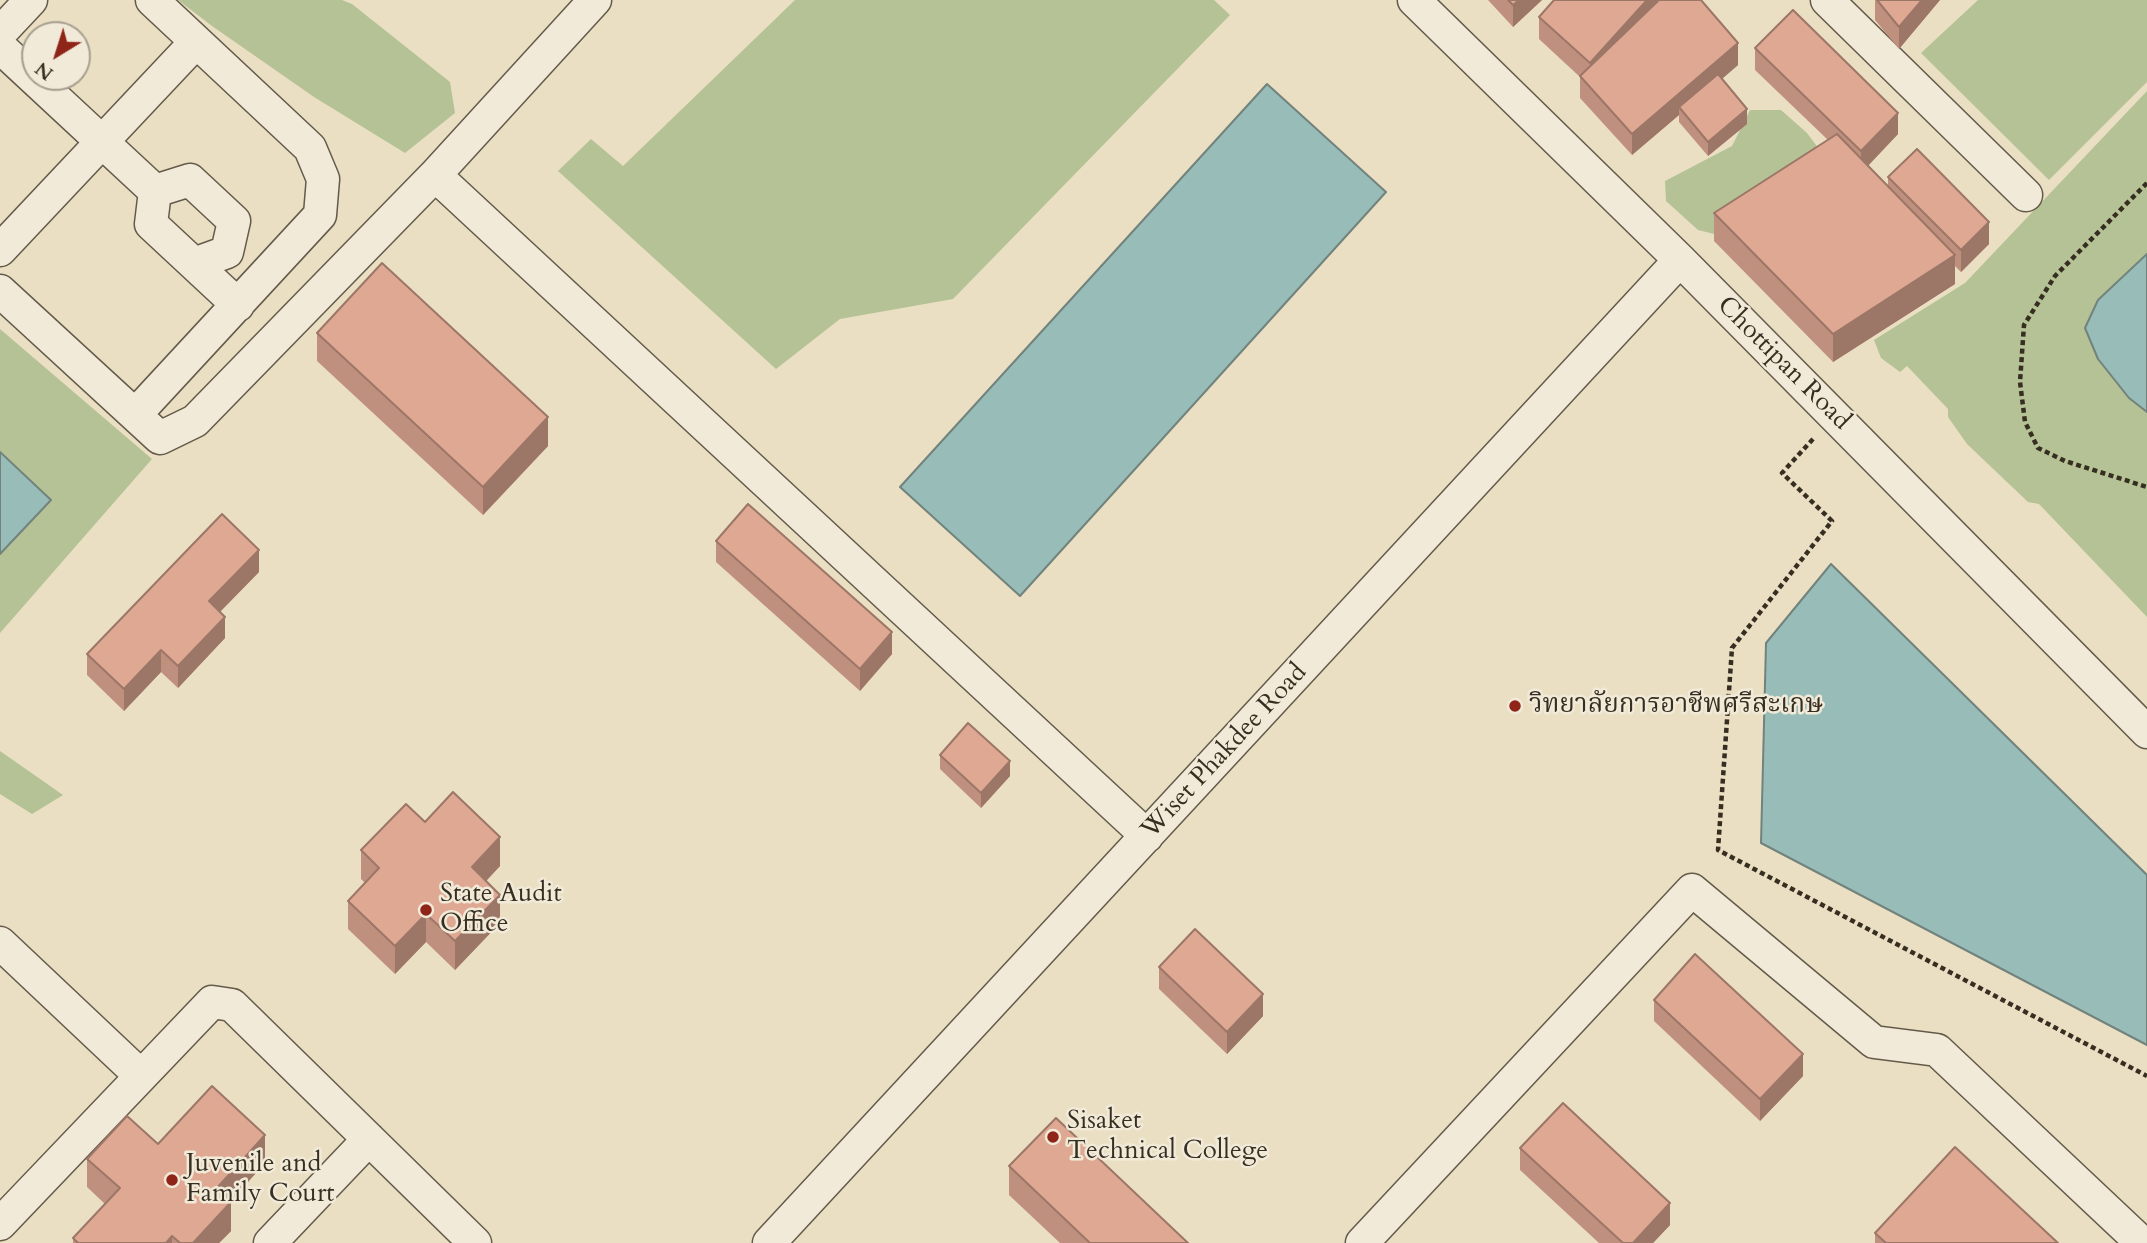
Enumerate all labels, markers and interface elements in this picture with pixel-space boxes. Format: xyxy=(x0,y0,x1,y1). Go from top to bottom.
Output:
north arrow xyxy=(21,21,91,91)
text: N xyxy=(30,56,59,86)
street label: Chottipan Road xyxy=(1710,291,1856,437)
street label: Wiset Phakdee Road xyxy=(1136,658,1314,846)
place label: วิทยาลัยการอาชีพศรีสะเกษ xyxy=(1529,690,1823,722)
marker: วิทยาลัยการอาชีพศรีสะเกษ xyxy=(1507,698,1523,714)
place label: State Audit Office xyxy=(440,879,562,940)
marker: State Audit Office xyxy=(418,902,434,918)
place label: Sisaket Technical College xyxy=(1067,1106,1268,1168)
marker: Sisaket Technical College xyxy=(1045,1129,1061,1145)
place label: Juvenile and Family Court xyxy=(186,1149,335,1210)
marker: Juvenile and Family Court xyxy=(164,1172,180,1188)

